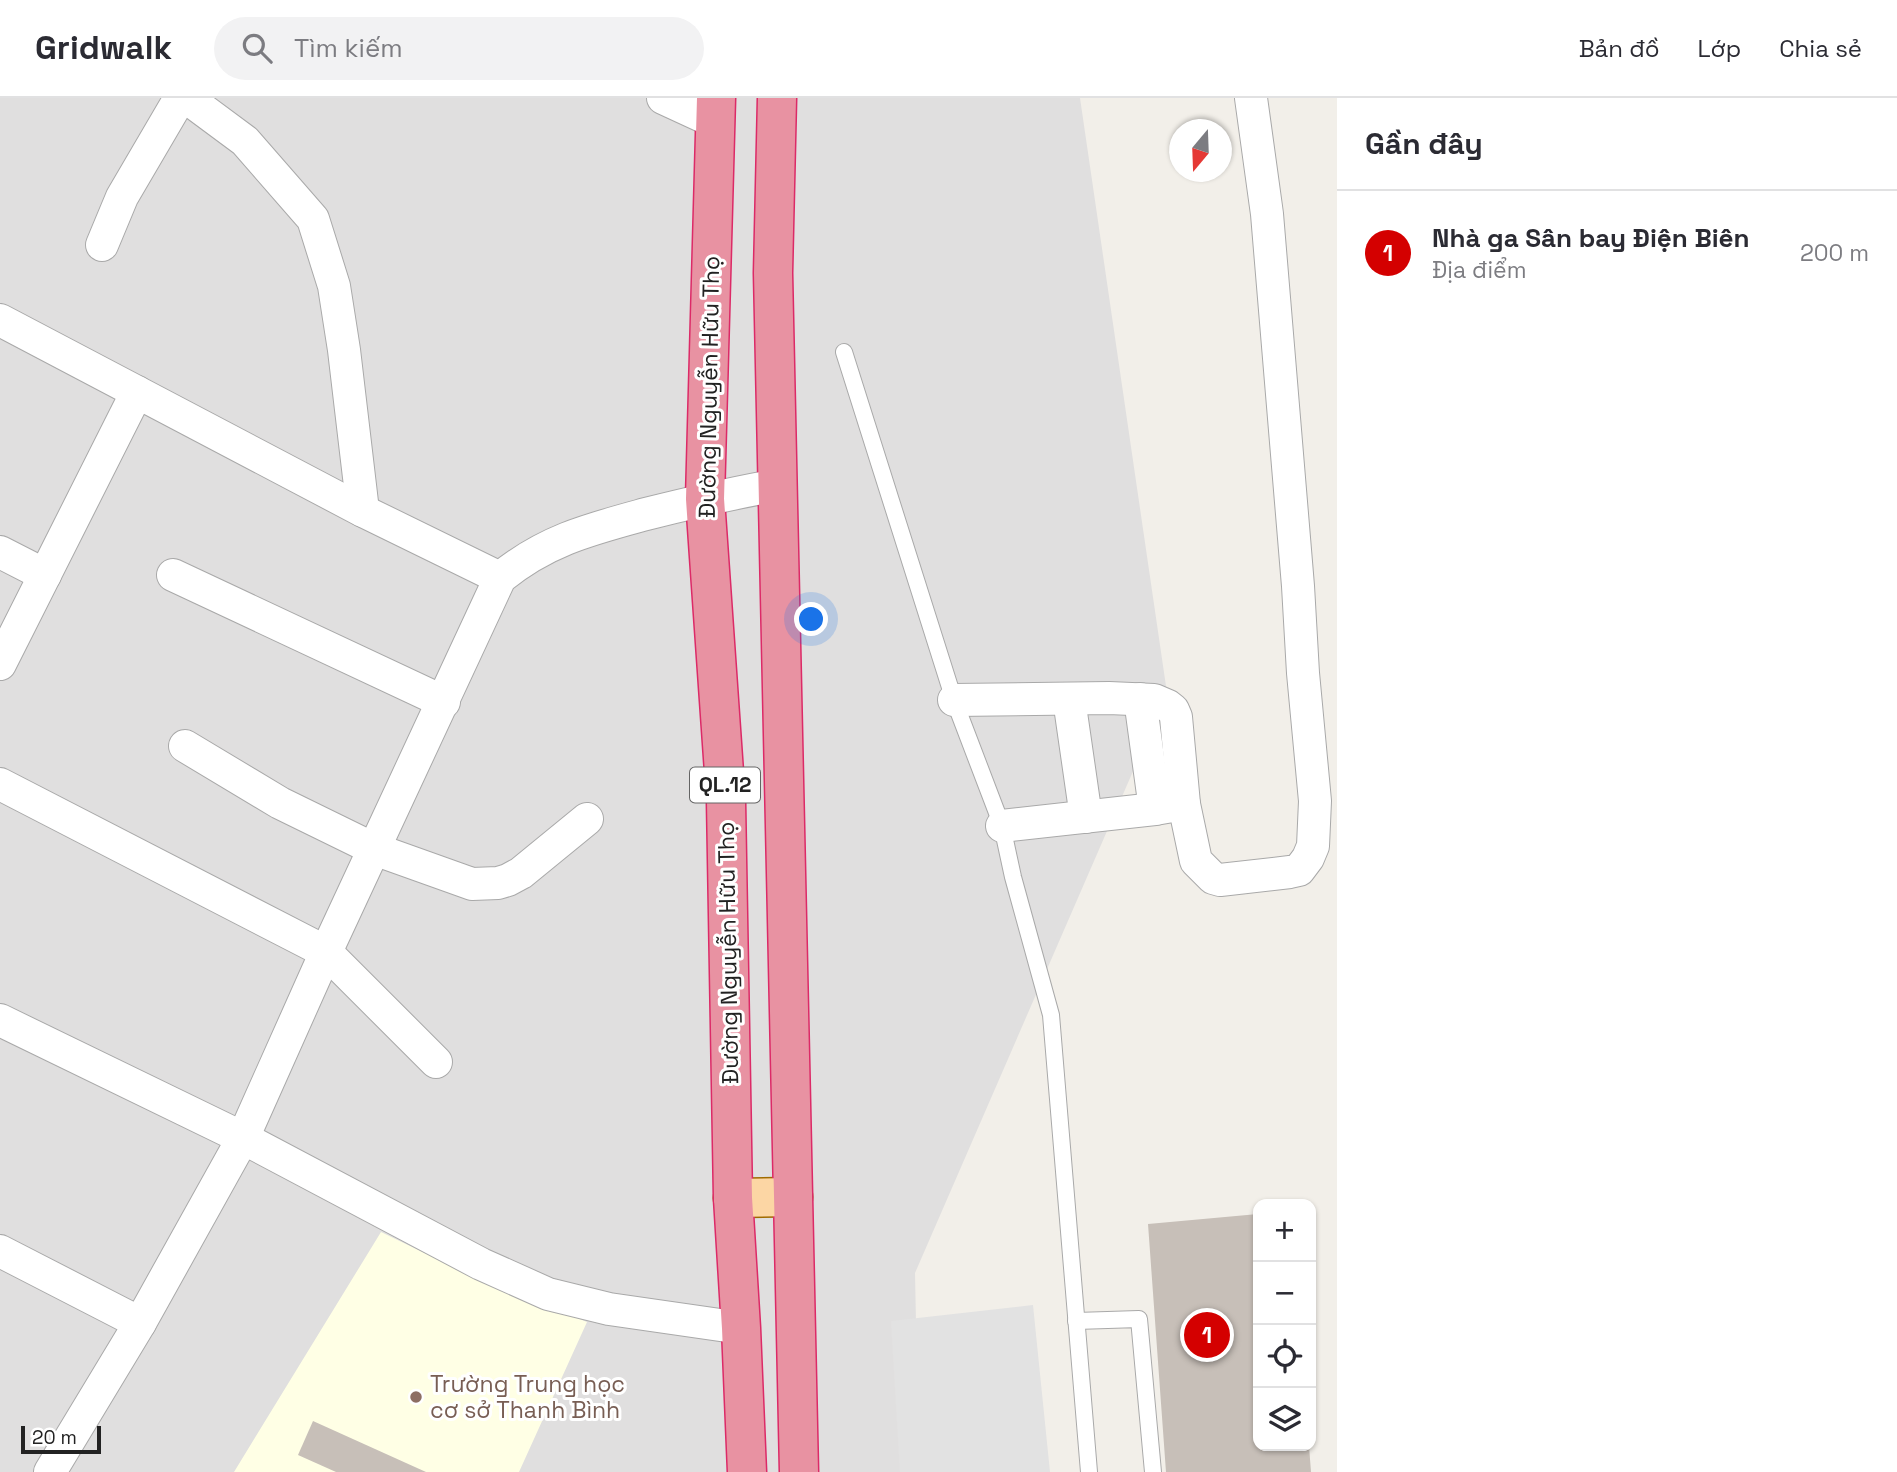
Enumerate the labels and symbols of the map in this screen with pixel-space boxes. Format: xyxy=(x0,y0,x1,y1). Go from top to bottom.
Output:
north arrow xyxy=(1169,119,1232,182)
street label: Đường Nguyễn Hữu Thọ xyxy=(692,256,726,518)
your location xyxy=(794,602,828,636)
road number: QL.12 xyxy=(690,768,760,802)
street label: Đường Nguyễn Hữu Thọ xyxy=(711,822,745,1084)
pin: 1 xyxy=(1184,1309,1230,1361)
place label: Trường Trung học cơ sở Thanh Bình xyxy=(430,1369,625,1425)
marker: Trường Trung học cơ sở Thanh Bình xyxy=(408,1389,424,1405)
scale bar xyxy=(21,1423,102,1455)

